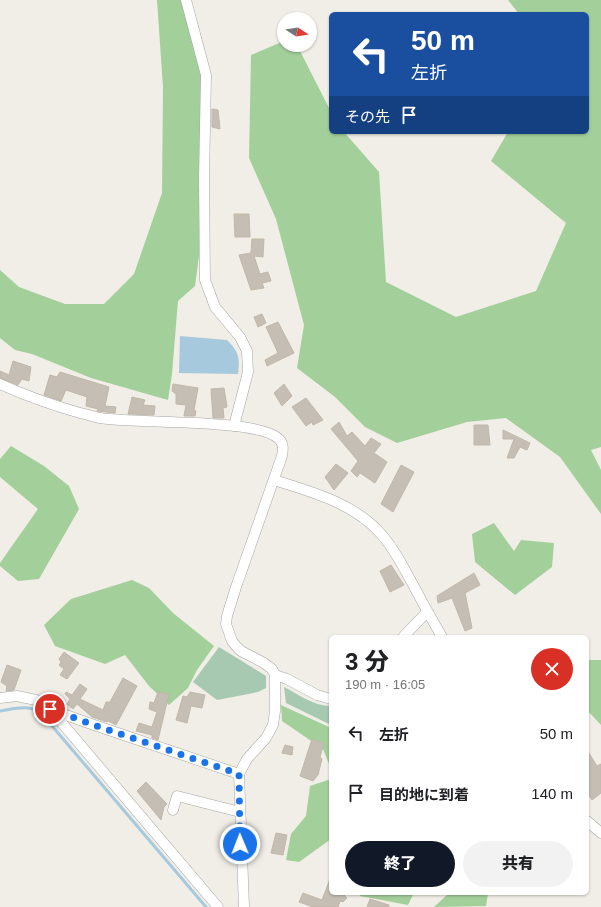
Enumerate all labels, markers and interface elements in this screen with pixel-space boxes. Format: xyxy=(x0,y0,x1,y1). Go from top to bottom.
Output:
north arrow xyxy=(277,12,317,52)
map controls xyxy=(277,12,317,52)
text: 50 m xyxy=(411,25,475,56)
icon: left xyxy=(345,28,397,80)
text: 左折 xyxy=(411,63,447,83)
icon: arrive xyxy=(398,104,420,126)
text: その先 xyxy=(345,108,390,125)
text: 3 分 xyxy=(345,648,389,675)
button: close xyxy=(531,648,573,690)
text: 190 m · 16:05 xyxy=(345,677,425,692)
pin xyxy=(33,692,67,726)
icon: arrive xyxy=(39,698,61,720)
icon: left xyxy=(345,722,367,744)
text: 50 m xyxy=(540,725,573,742)
text: 左折 xyxy=(379,726,409,743)
icon: arrive xyxy=(345,782,367,804)
text: 140 m xyxy=(531,785,573,802)
text: 目的地に到着 xyxy=(379,786,469,803)
position arrow xyxy=(219,823,261,865)
button: 終了 xyxy=(345,841,455,887)
button: 共有 xyxy=(463,841,573,887)

